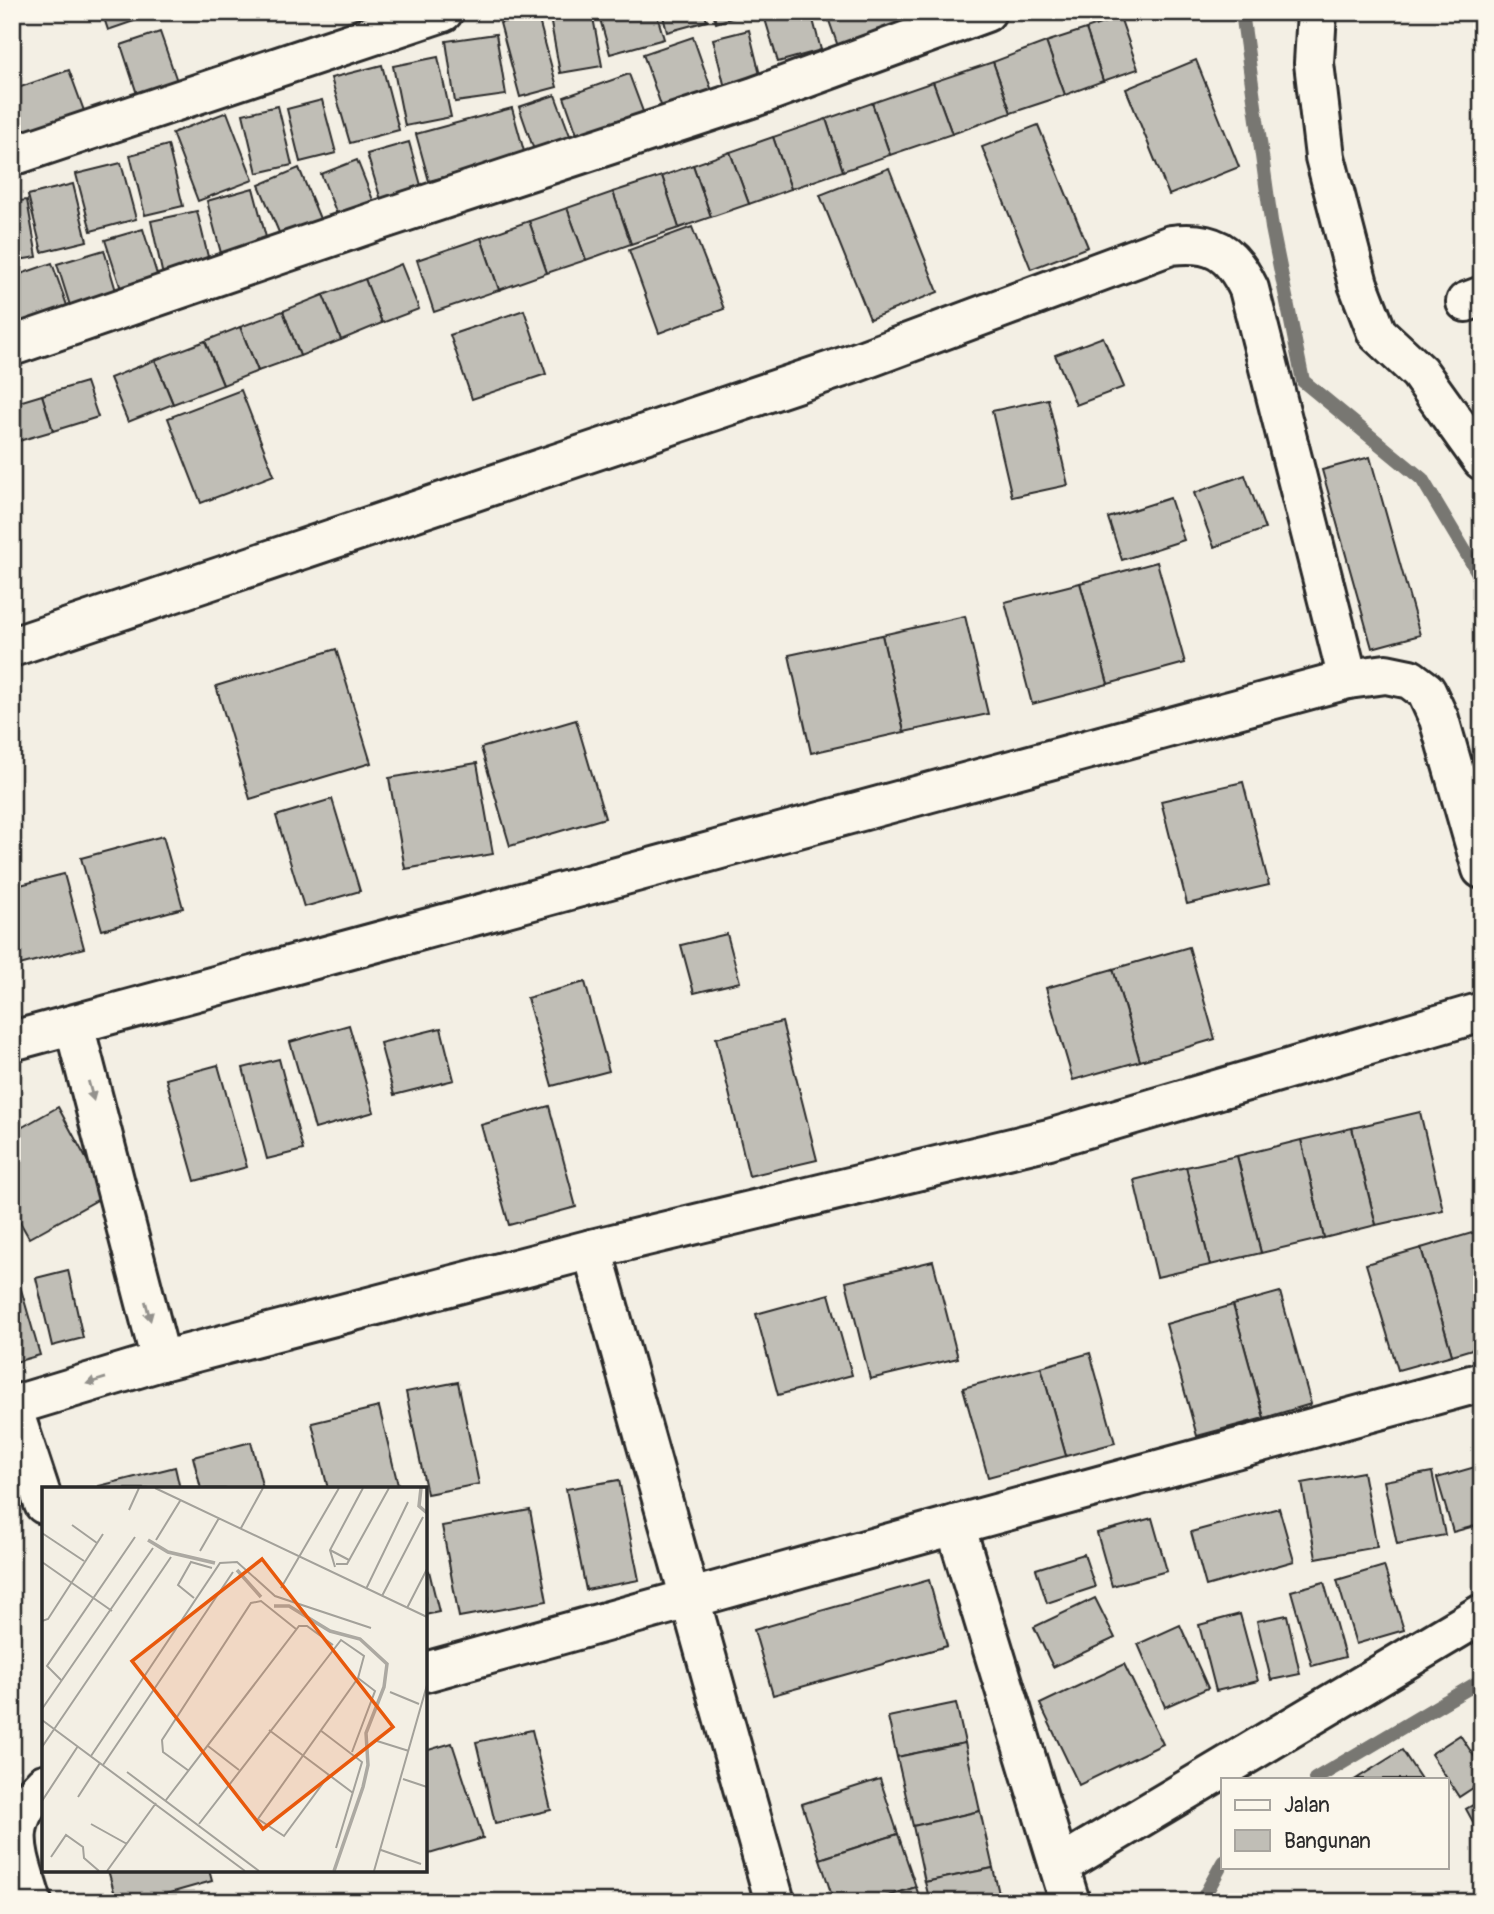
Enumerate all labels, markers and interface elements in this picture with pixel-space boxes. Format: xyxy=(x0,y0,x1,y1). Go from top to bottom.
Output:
one-way arrow xyxy=(86,1080,97,1102)
one-way arrow xyxy=(143,1300,154,1322)
one-way arrow xyxy=(85,1376,106,1386)
inset map xyxy=(42,1487,427,1872)
legend xyxy=(1221,1778,1448,1868)
text: Jalan xyxy=(1284,1792,1330,1819)
text: Bangunan xyxy=(1284,1828,1371,1855)

